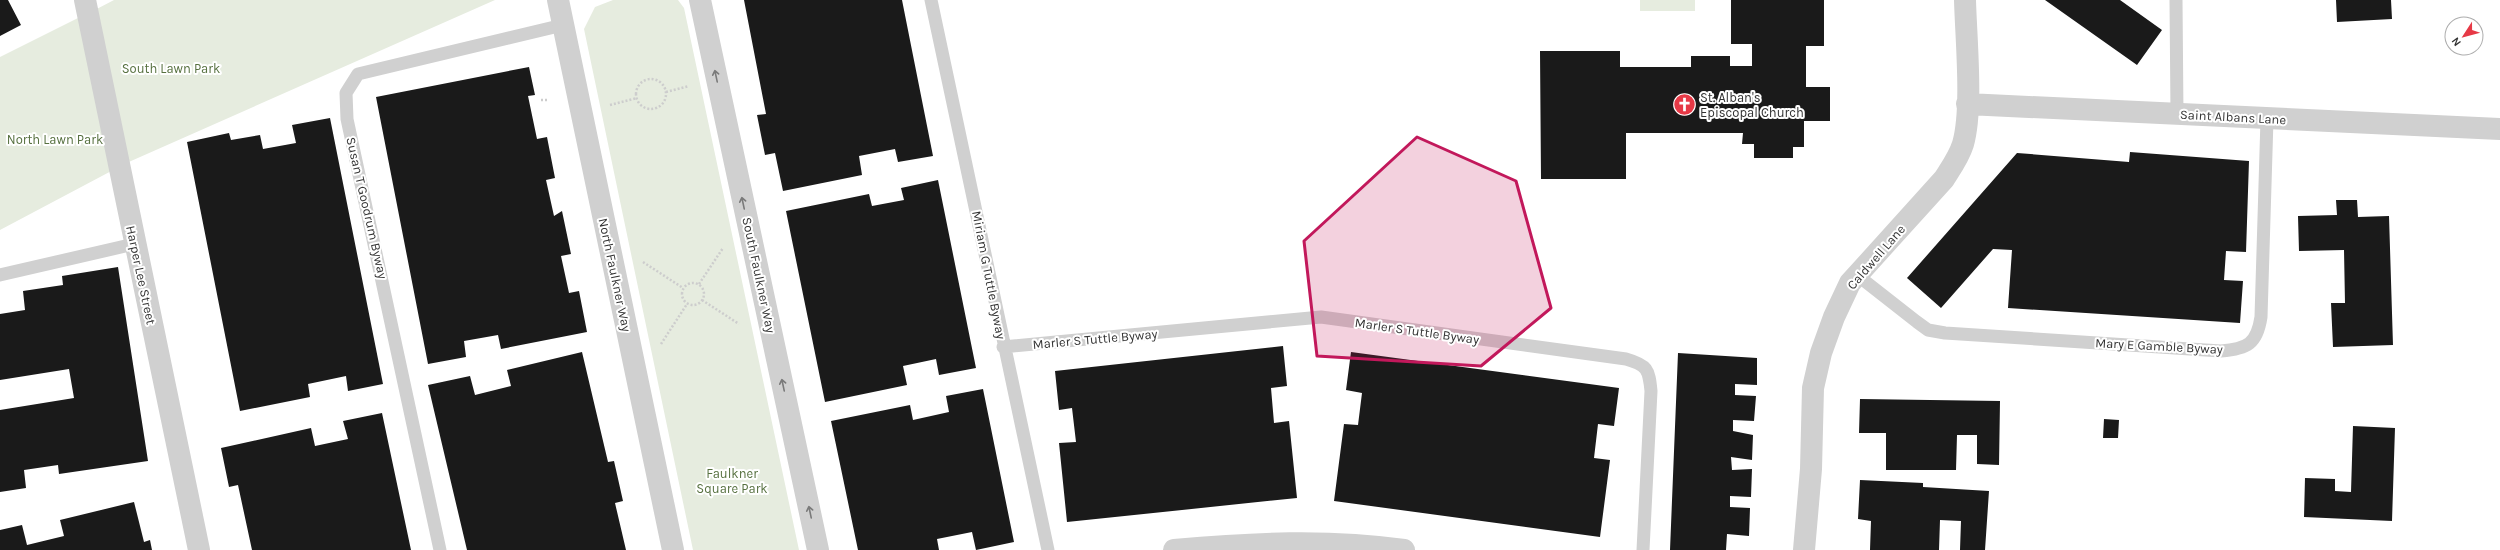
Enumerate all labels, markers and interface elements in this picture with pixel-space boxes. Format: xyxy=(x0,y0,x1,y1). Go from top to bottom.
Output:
north arrow xyxy=(2444,16,2484,56)
text: N xyxy=(2449,35,2464,49)
park label: South Lawn Park xyxy=(122,61,220,76)
one-way arrow xyxy=(711,70,719,83)
place label: St. Alban's Episcopal Church xyxy=(1700,90,1804,120)
church icon: St. Alban's Episcopal Church xyxy=(1672,91,1698,117)
street label: Saint Albans Lane xyxy=(2180,107,2287,127)
park label: North Lawn Park xyxy=(7,132,103,147)
street label: Susan T Goodrum Byway xyxy=(343,136,391,280)
one-way arrow xyxy=(739,197,747,210)
street label: Miriam G Tuttle Byway xyxy=(969,209,1009,341)
street label: South Faulkner Way xyxy=(739,216,779,334)
street label: North Faulkner Way xyxy=(596,217,634,333)
street label: Caldwell Lane xyxy=(1844,221,1908,292)
street label: Harper Lee Street xyxy=(123,224,159,326)
street label: Marler S Tuttle Byway xyxy=(1354,315,1480,347)
street label: Marler S Tuttle Byway xyxy=(1032,326,1158,352)
street label: Mary E Gamble Byway xyxy=(2095,335,2223,357)
one-way arrow xyxy=(778,379,786,392)
park label: Faulkner Square Park xyxy=(696,466,768,497)
one-way arrow xyxy=(805,506,813,519)

